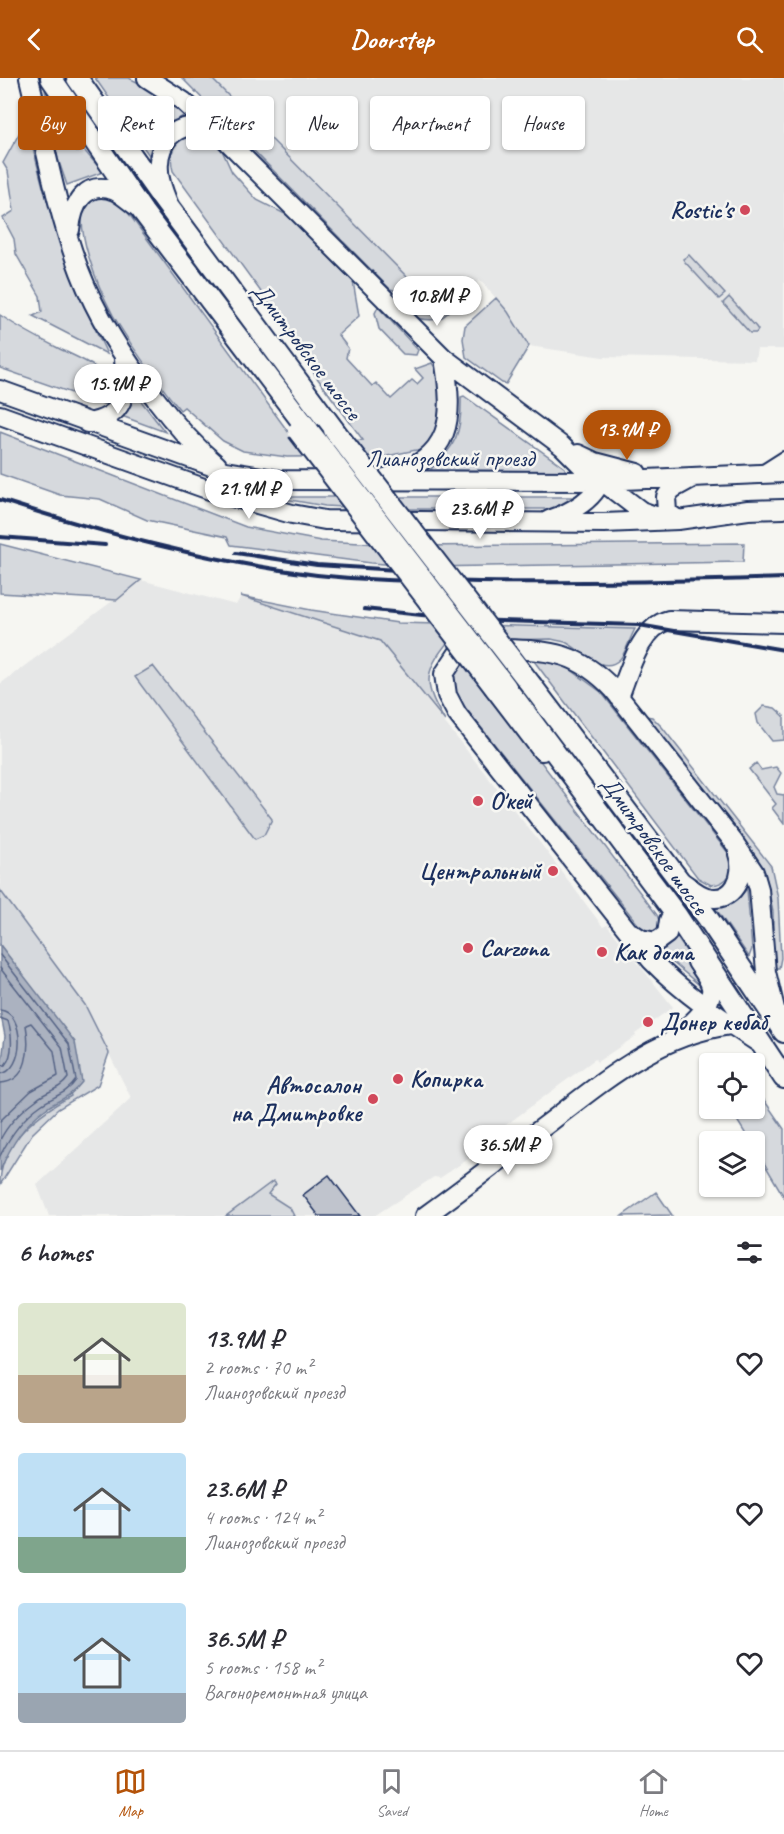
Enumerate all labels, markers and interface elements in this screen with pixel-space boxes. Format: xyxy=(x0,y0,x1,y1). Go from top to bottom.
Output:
text: Doorstep xyxy=(351,22,434,56)
icon: back xyxy=(18,23,51,56)
icon: search xyxy=(733,23,766,56)
chip: Buy xyxy=(18,96,86,150)
chip: Rent xyxy=(98,96,174,150)
chip: Filters xyxy=(186,96,274,150)
chip: New xyxy=(286,96,358,150)
chip: Apartment xyxy=(370,96,490,150)
chip: House xyxy=(502,96,585,150)
place label: Rostic's xyxy=(670,195,736,225)
marker: Rostic's xyxy=(738,203,752,217)
street label: Дмитровское шоссе xyxy=(245,276,370,427)
pin: 10.8M ₽ xyxy=(382,276,492,327)
text: 10.8M ₽ xyxy=(407,283,467,308)
pin: 15.9M ₽ xyxy=(63,364,173,415)
text: 15.9M ₽ xyxy=(88,371,148,396)
pin: 13.9M ₽ xyxy=(572,410,682,461)
text: 13.9M ₽ xyxy=(597,417,657,442)
street label: Лианозовский проезд xyxy=(366,443,537,473)
pin: 21.9M ₽ xyxy=(194,469,304,520)
text: 21.9M ₽ xyxy=(219,476,279,501)
pin: 23.6M ₽ xyxy=(425,489,535,540)
text: 23.6M ₽ xyxy=(449,496,511,521)
street label: Дмитровское шоссе xyxy=(594,770,717,922)
place label: О'кей xyxy=(490,786,534,816)
marker: О'кей xyxy=(471,794,485,808)
place label: Центральный xyxy=(419,856,543,886)
marker: Центральный xyxy=(546,864,560,878)
place label: Carzona xyxy=(480,933,550,963)
place label: Как дома xyxy=(614,937,696,967)
marker: Carzona xyxy=(461,941,475,955)
marker: Как дома xyxy=(595,945,609,959)
place label: Донер кебаб xyxy=(660,1007,771,1037)
marker: Донер кебаб xyxy=(641,1015,655,1029)
map controls xyxy=(699,1053,765,1197)
button: locate xyxy=(699,1053,765,1119)
place label: Копирка xyxy=(410,1064,485,1094)
place label: Автосалон на Дмитровке xyxy=(231,1070,363,1128)
marker: Копирка xyxy=(391,1072,405,1086)
marker: Автосалон на Дмитровке xyxy=(366,1092,380,1106)
pin: 36.5M ₽ xyxy=(453,1125,563,1176)
button: layers xyxy=(699,1131,765,1197)
text: 36.5M ₽ xyxy=(478,1132,538,1157)
text: 6 homes xyxy=(18,1236,92,1269)
icon: filters xyxy=(733,1236,766,1269)
text: 13.9M ₽ xyxy=(204,1322,283,1355)
icon: home xyxy=(66,1327,138,1399)
icon: heart xyxy=(733,1347,766,1380)
text: 2 rooms · 70 m² xyxy=(204,1355,312,1380)
text: Лианозовский проезд xyxy=(204,1380,344,1405)
text: 23.6M ₽ xyxy=(204,1472,283,1505)
icon: home xyxy=(66,1477,138,1549)
icon: heart xyxy=(733,1497,766,1530)
text: 4 rooms · 124 m² xyxy=(204,1505,321,1530)
text: Лианозовский проезд xyxy=(204,1530,344,1555)
text: 36.5M ₽ xyxy=(204,1622,283,1655)
icon: home xyxy=(66,1627,138,1699)
icon: heart xyxy=(733,1647,766,1680)
text: 5 rooms · 158 m² xyxy=(204,1655,321,1680)
text: Вагоноремонтная улица xyxy=(204,1680,367,1705)
tab: Map xyxy=(114,1765,147,1821)
tab: Saved xyxy=(375,1765,408,1821)
tab: Home xyxy=(637,1765,670,1821)

